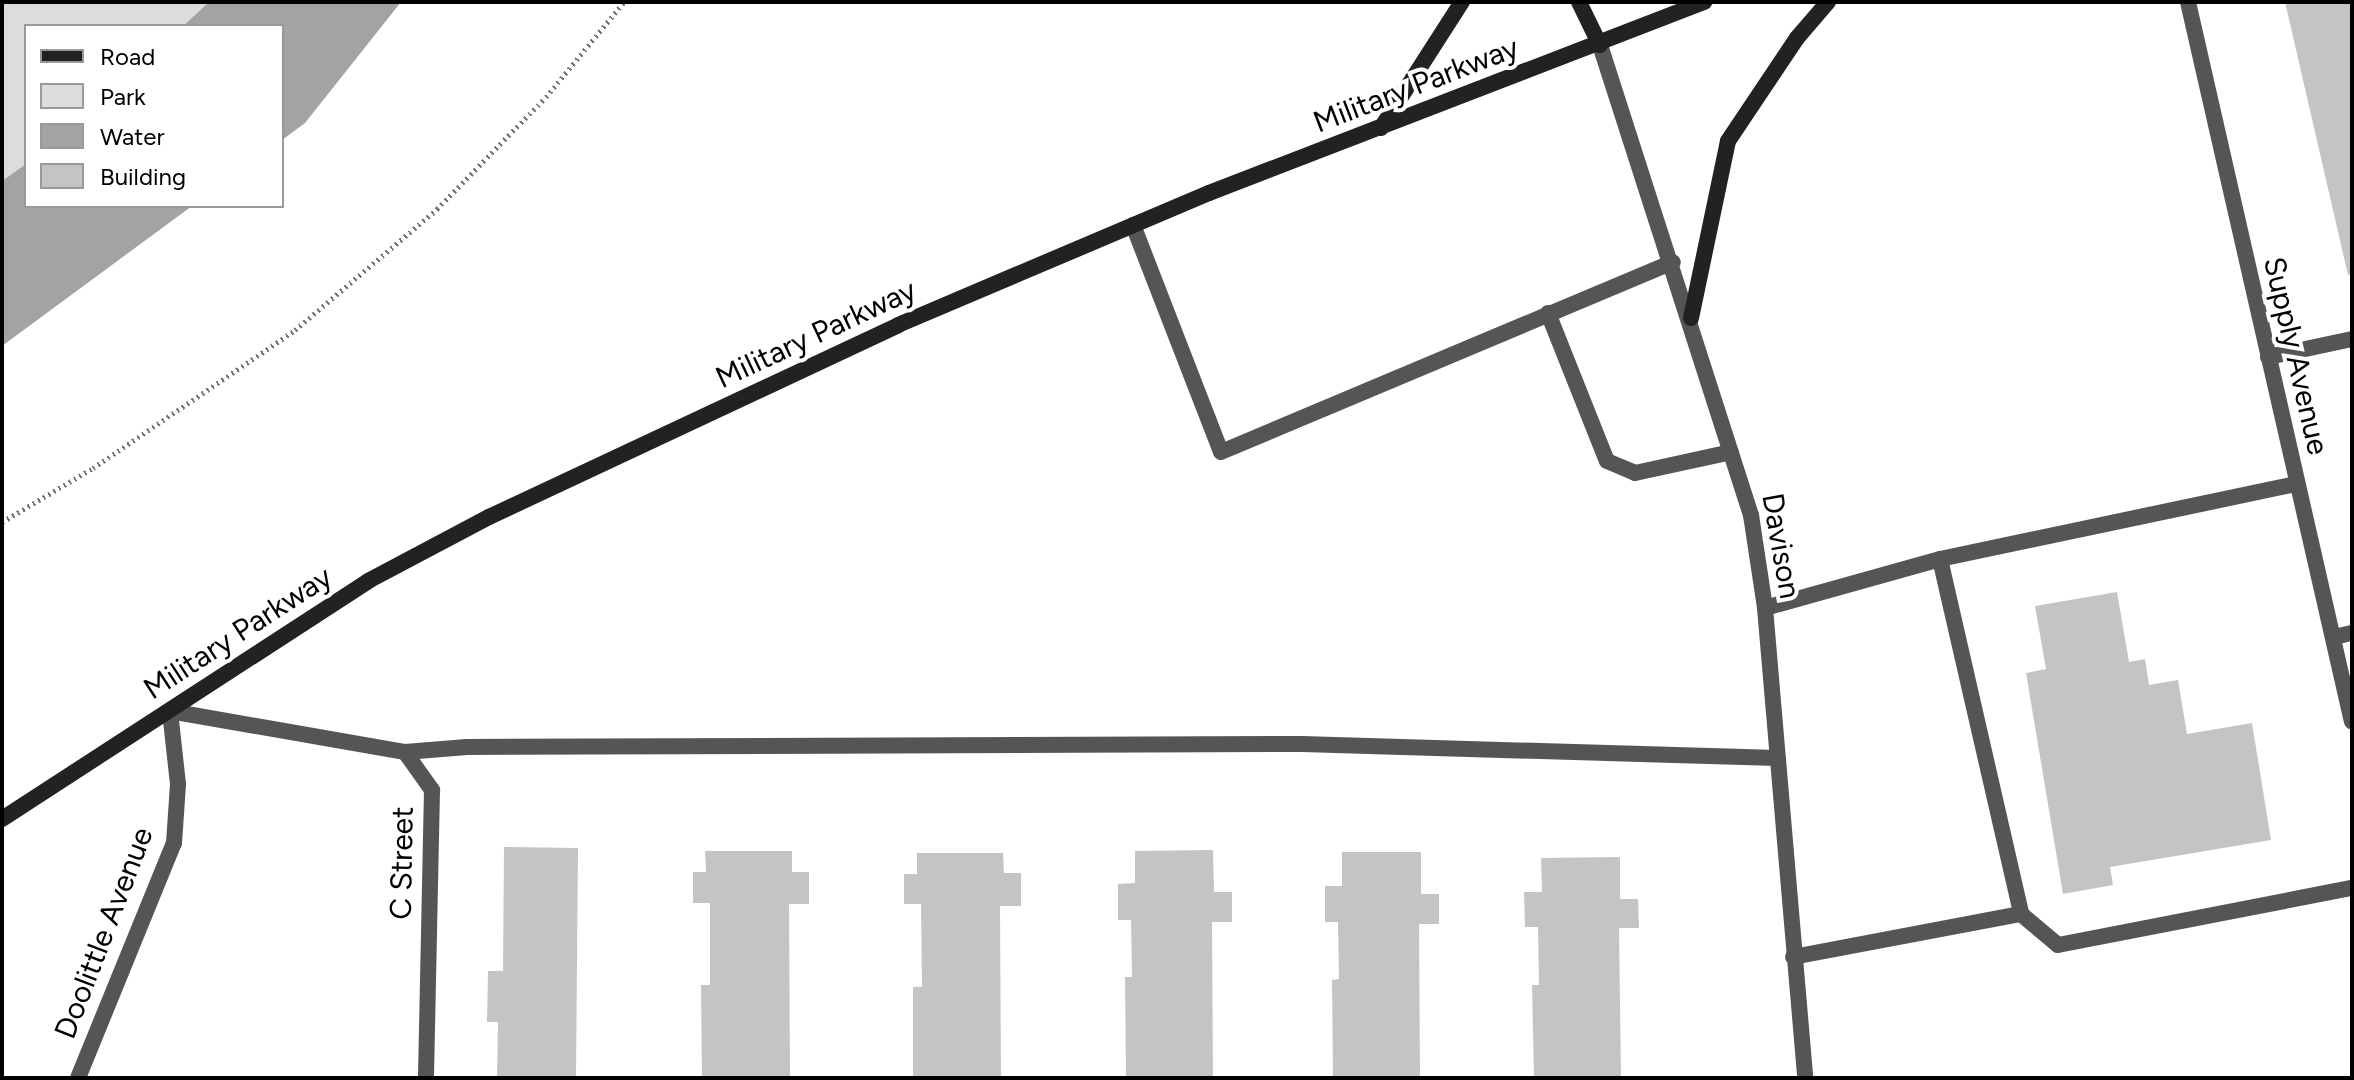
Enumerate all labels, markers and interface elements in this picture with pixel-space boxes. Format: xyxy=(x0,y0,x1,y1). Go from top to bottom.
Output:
legend xyxy=(24,24,284,208)
street label: Military Parkway xyxy=(1308,29,1524,141)
text: Road xyxy=(100,42,155,71)
text: Park xyxy=(100,82,146,111)
text: Water xyxy=(100,122,165,151)
text: Building xyxy=(100,162,186,191)
street label: Supply Avenue xyxy=(2256,254,2336,458)
street label: Military Parkway xyxy=(710,272,922,396)
street label: Davison xyxy=(1754,490,1808,602)
street label: Military Parkway xyxy=(137,559,339,707)
street label: C Street xyxy=(383,806,421,920)
street label: Doolittle Avenue xyxy=(47,822,161,1044)

